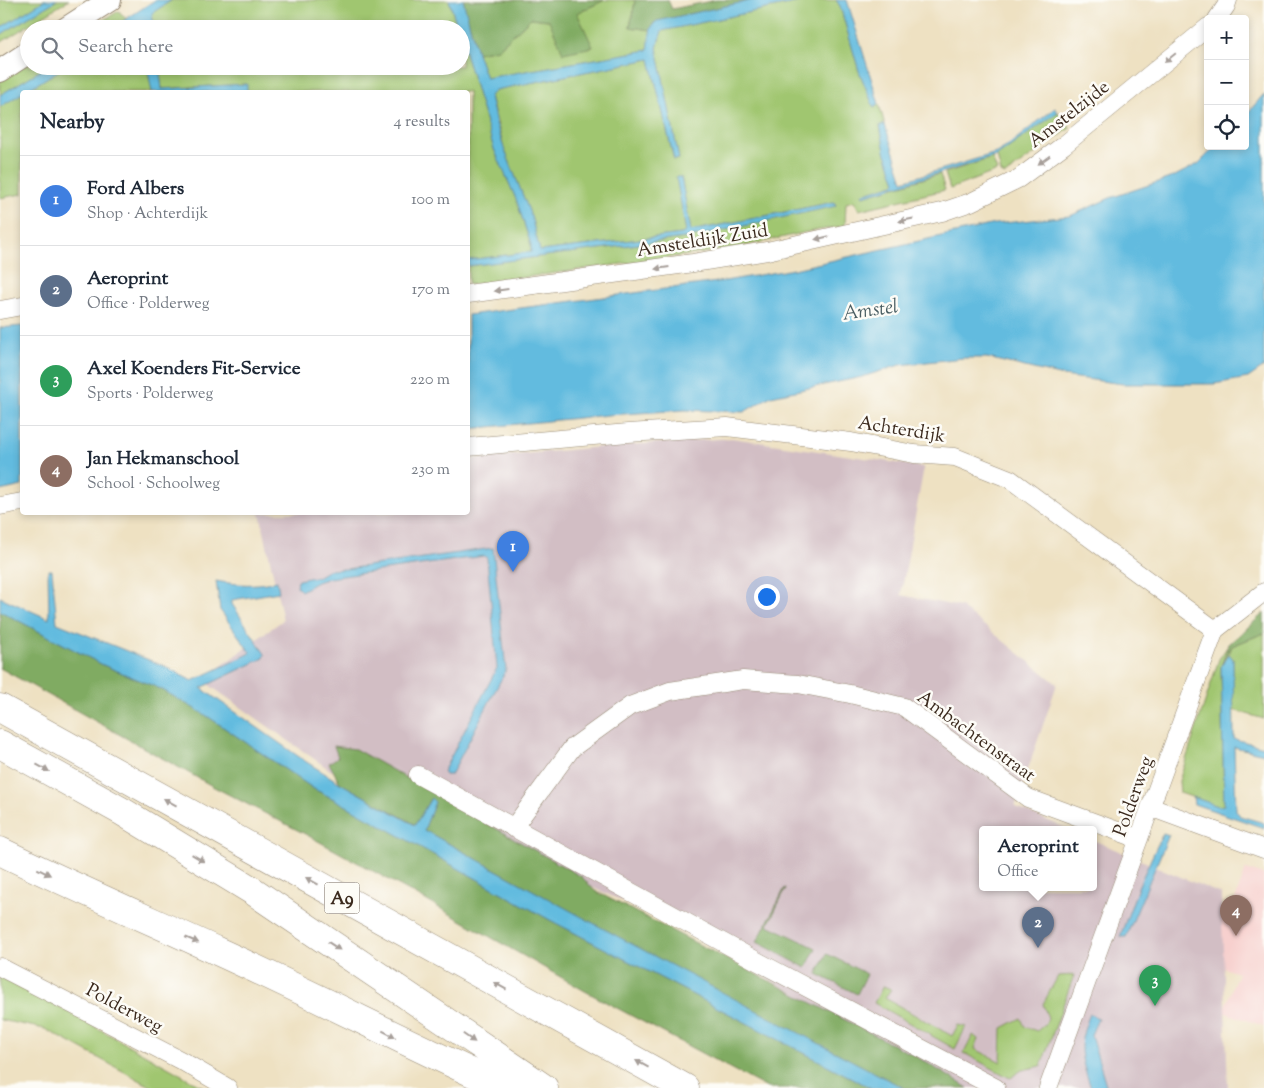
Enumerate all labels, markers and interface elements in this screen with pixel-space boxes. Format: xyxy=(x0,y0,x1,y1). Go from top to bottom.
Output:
map controls xyxy=(1204,15,1249,150)
button: + xyxy=(1204,15,1249,60)
search box xyxy=(20,20,470,75)
icon: search xyxy=(38,34,66,62)
text: Search here xyxy=(78,34,173,61)
one-way arrow xyxy=(1164,53,1177,64)
button: − xyxy=(1204,60,1249,105)
street label: Amstelzijde xyxy=(1023,75,1116,155)
button: locate xyxy=(1204,105,1249,150)
text: Nearby xyxy=(40,108,105,138)
text: 4 results xyxy=(394,111,450,134)
one-way arrow xyxy=(1037,155,1051,165)
text: Ford Albers xyxy=(87,176,184,203)
text: 1 xyxy=(53,189,59,212)
text: 100 m xyxy=(411,189,450,212)
text: Shop · Achterdijk xyxy=(87,203,208,226)
one-way arrow xyxy=(898,216,913,224)
street label: Amsteldijk Zuid xyxy=(635,218,770,265)
one-way arrow xyxy=(814,234,829,242)
one-way arrow xyxy=(654,264,670,272)
text: Aeroprint xyxy=(87,266,168,293)
text: 2 xyxy=(52,279,60,302)
text: 170 m xyxy=(412,279,450,302)
one-way arrow xyxy=(493,286,509,294)
text: Office · Polderweg xyxy=(87,293,209,316)
water label: Amstel xyxy=(841,293,900,330)
text: Axel Koenders Fit-Service xyxy=(87,356,301,383)
text: 3 xyxy=(53,369,59,392)
text: 220 m xyxy=(410,369,450,392)
text: Sports · Polderweg xyxy=(87,383,213,406)
street label: Achterdijk xyxy=(856,410,948,451)
text: Jan Hekmanschool xyxy=(87,446,239,473)
text: 4 xyxy=(52,459,60,482)
text: 230 m xyxy=(411,459,450,482)
text: School · Schoolweg xyxy=(87,473,220,496)
pin: 1 xyxy=(497,531,529,572)
your location xyxy=(754,584,780,610)
street label: Ambachtenstraat xyxy=(911,685,1041,790)
street label: Polderweg xyxy=(1107,753,1161,841)
one-way arrow xyxy=(36,763,49,772)
one-way arrow xyxy=(162,798,177,806)
popup xyxy=(979,826,1097,891)
text: Aeroprint xyxy=(997,834,1079,861)
one-way arrow xyxy=(192,853,205,862)
text: Office xyxy=(997,861,1039,884)
one-way arrow xyxy=(37,869,51,877)
one-way arrow xyxy=(304,877,319,885)
road number: A9 xyxy=(324,882,360,914)
pin: 4 xyxy=(1220,895,1252,936)
pin: 2 xyxy=(1022,907,1054,948)
one-way arrow xyxy=(185,936,199,944)
one-way arrow xyxy=(328,941,341,951)
pin: 3 xyxy=(1139,965,1171,1006)
street label: Polderweg xyxy=(81,978,167,1041)
one-way arrow xyxy=(492,982,507,990)
one-way arrow xyxy=(382,1030,396,1038)
one-way arrow xyxy=(462,1033,475,1043)
one-way arrow xyxy=(635,1060,649,1069)

